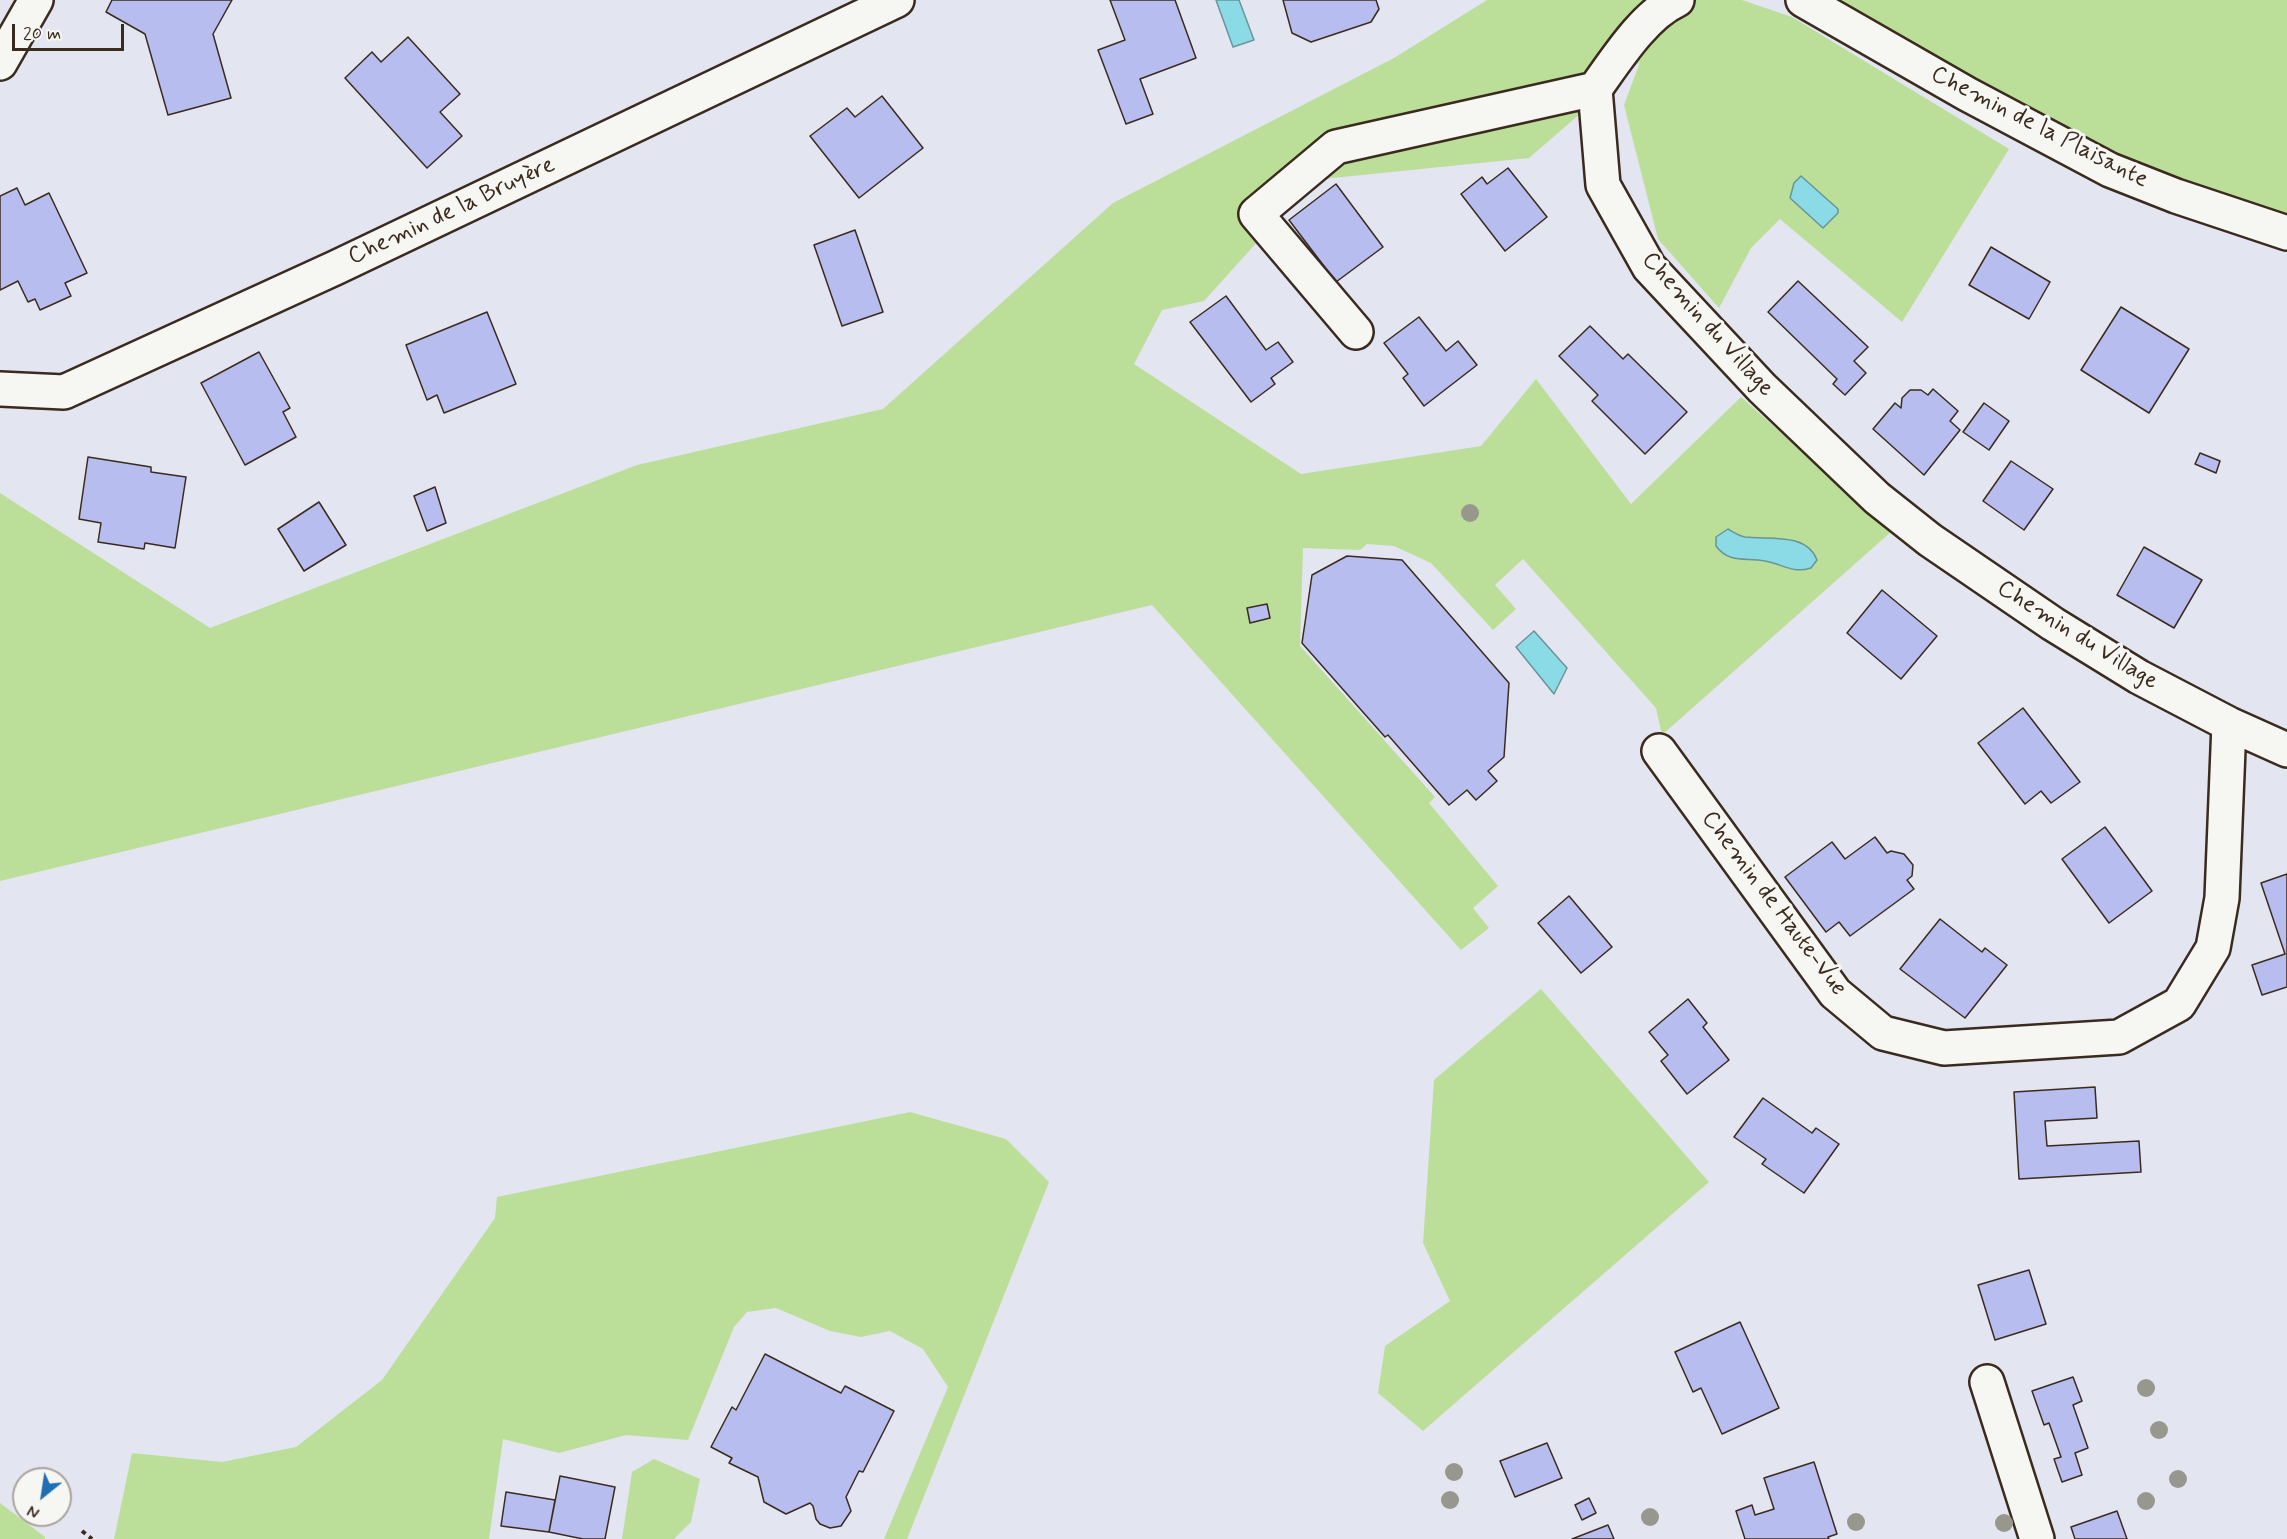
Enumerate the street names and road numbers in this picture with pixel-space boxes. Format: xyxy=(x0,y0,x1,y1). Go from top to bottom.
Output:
street label: Chemin de la Plaisante xyxy=(1925,61,2153,195)
street label: Chemin de la Bruyère xyxy=(344,151,560,273)
street label: Chemin du Village xyxy=(1634,247,1780,403)
street label: Chemin du Village xyxy=(1991,575,2163,697)
street label: Chemin de Haute-Vue xyxy=(1694,806,1852,1002)

